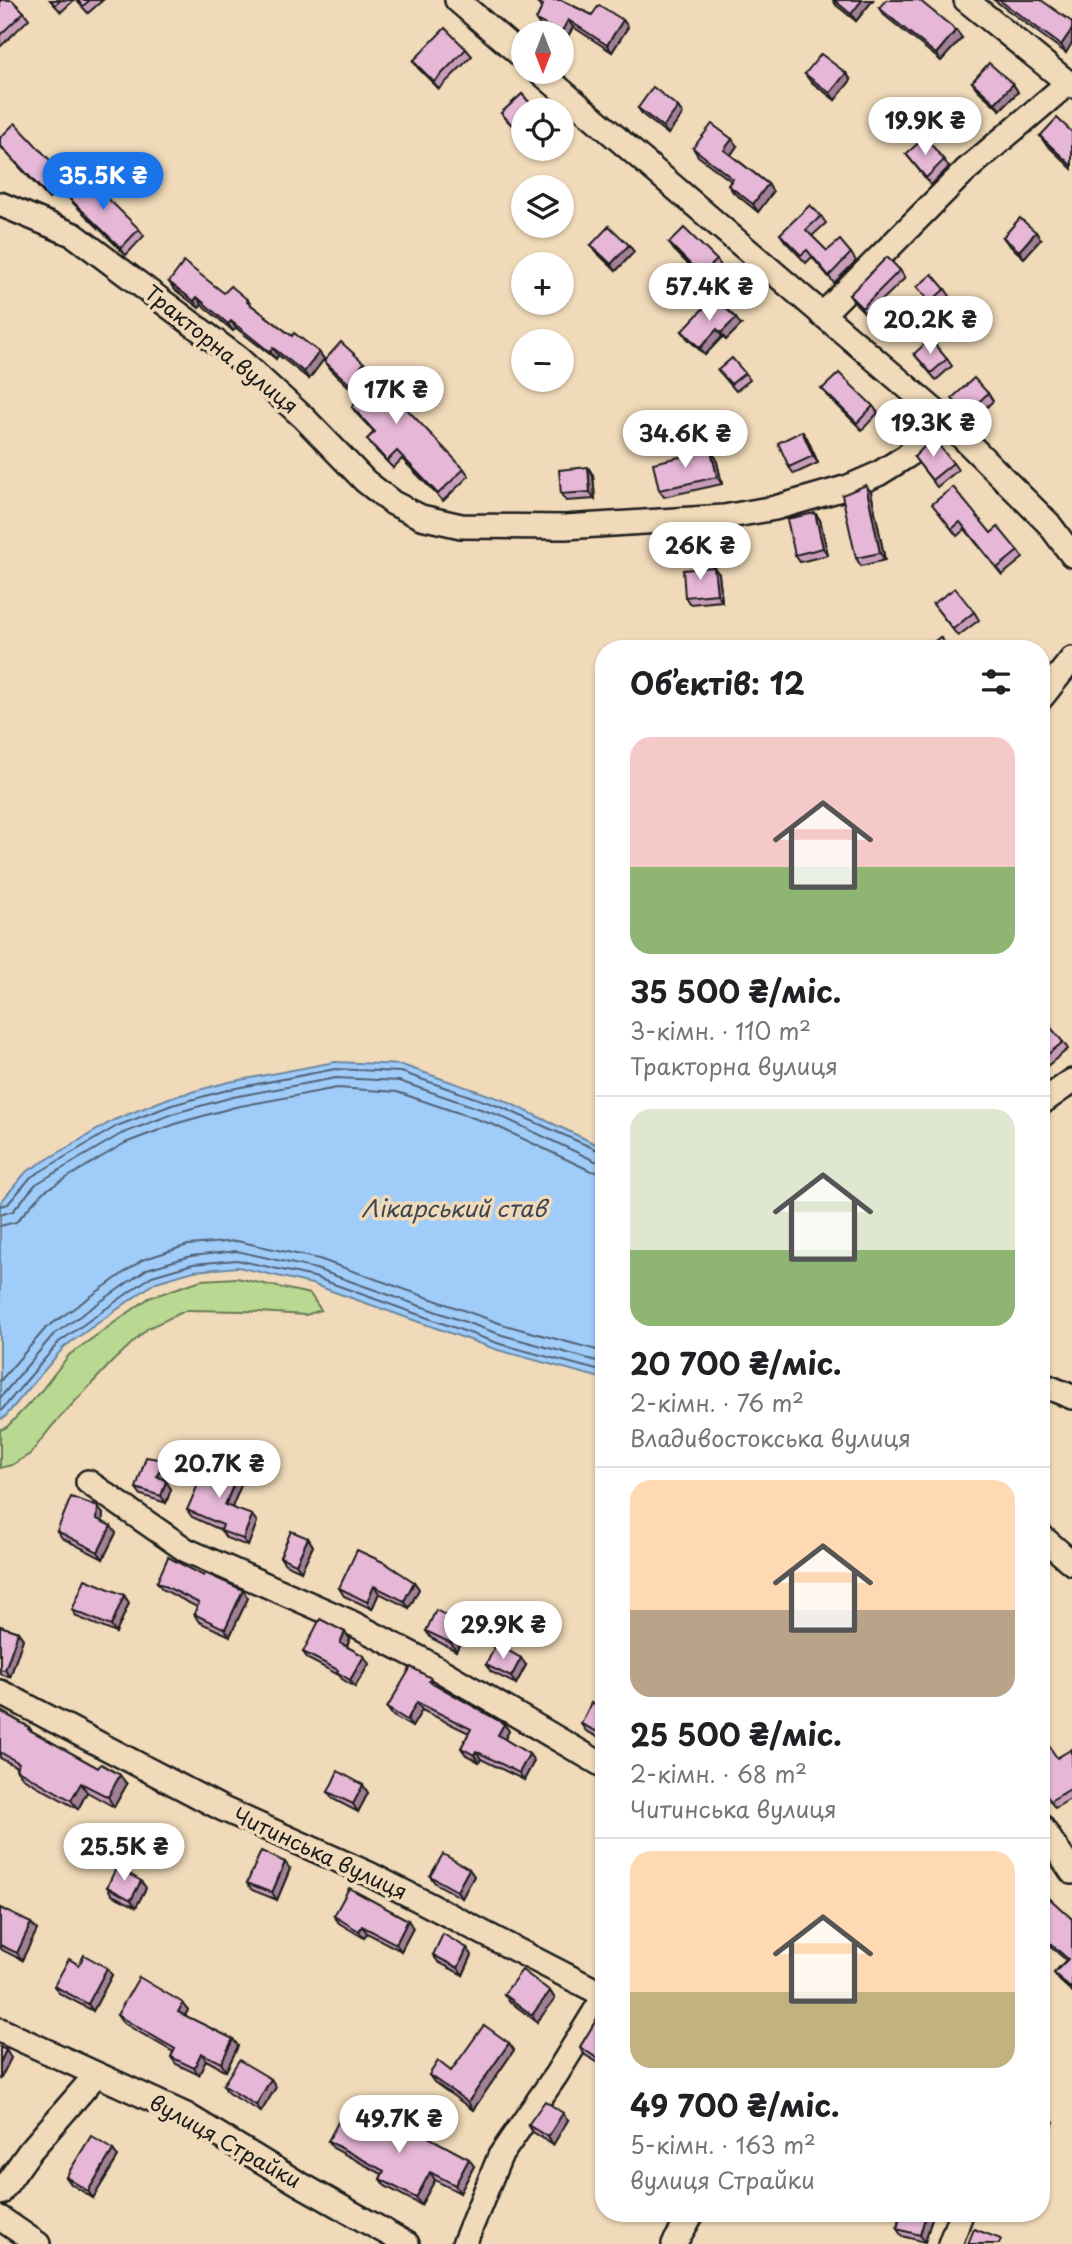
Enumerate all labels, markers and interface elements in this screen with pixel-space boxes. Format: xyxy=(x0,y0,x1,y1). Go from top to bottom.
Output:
north arrow xyxy=(511,21,574,84)
map controls xyxy=(511,21,574,392)
pin: 19.9K ₴ xyxy=(860,97,990,157)
button: locate xyxy=(511,98,574,161)
text: 19.9K ₴ xyxy=(884,102,966,137)
pin: 35.5K ₴ xyxy=(38,152,168,212)
text: 35.5K ₴ xyxy=(58,157,148,192)
button: layers xyxy=(511,175,574,238)
button: + xyxy=(511,252,574,315)
pin: 57.4K ₴ xyxy=(644,264,774,323)
text: 57.4K ₴ xyxy=(665,268,753,303)
street label: Тракторна вулиця xyxy=(138,276,306,421)
pin: 20.2K ₴ xyxy=(865,296,995,356)
text: 20.2K ₴ xyxy=(883,301,977,336)
button: − xyxy=(511,329,574,392)
pin: 17K ₴ xyxy=(347,366,445,426)
text: 17K ₴ xyxy=(364,371,428,406)
pin: 19.3K ₴ xyxy=(868,400,998,459)
text: 19.3K ₴ xyxy=(891,404,975,439)
pin: 34.6K ₴ xyxy=(620,410,750,470)
text: 34.6K ₴ xyxy=(639,415,731,450)
pin: 26K ₴ xyxy=(651,522,749,582)
text: 26K ₴ xyxy=(665,527,735,562)
text: Об’єктів: 12 xyxy=(630,660,805,705)
icon: filters xyxy=(977,663,1015,701)
icon: home xyxy=(760,782,886,908)
text: 35 500 ₴/міс. xyxy=(630,968,841,1013)
text: 3-кімн. · 110 m² xyxy=(630,1013,811,1048)
text: Тракторна вулиця xyxy=(630,1048,838,1083)
icon: home xyxy=(760,1154,886,1280)
water label: Лікарський став xyxy=(362,1190,550,1225)
text: 20 700 ₴/міс. xyxy=(630,1340,842,1385)
text: 2-кімн. · 76 m² xyxy=(630,1385,804,1420)
text: Владивостокська вулиця xyxy=(630,1420,911,1455)
pin: 20.7K ₴ xyxy=(154,1440,284,1500)
text: 20.7K ₴ xyxy=(174,1445,264,1480)
icon: home xyxy=(760,1525,886,1651)
pin: 29.9K ₴ xyxy=(438,1602,568,1661)
text: 29.9K ₴ xyxy=(460,1606,546,1641)
text: 25 500 ₴/міс. xyxy=(630,1711,842,1756)
text: 2-кімн. · 68 m² xyxy=(630,1756,807,1791)
text: Читинська вулиця xyxy=(630,1791,837,1826)
street label: Читинська вулиця xyxy=(229,1798,413,1907)
pin: 25.5K ₴ xyxy=(59,1824,189,1883)
text: 25.5K ₴ xyxy=(80,1828,168,1863)
icon: home xyxy=(760,1896,886,2022)
text: 49 700 ₴/міс. xyxy=(630,2082,839,2127)
street label: вулиця Страйки xyxy=(144,2085,308,2195)
pin: 49.7K ₴ xyxy=(334,2096,464,2155)
text: 49.7K ₴ xyxy=(355,2100,443,2135)
text: 5-кімн. · 163 m² xyxy=(630,2127,816,2162)
text: вулиця Страйки xyxy=(630,2162,815,2197)

